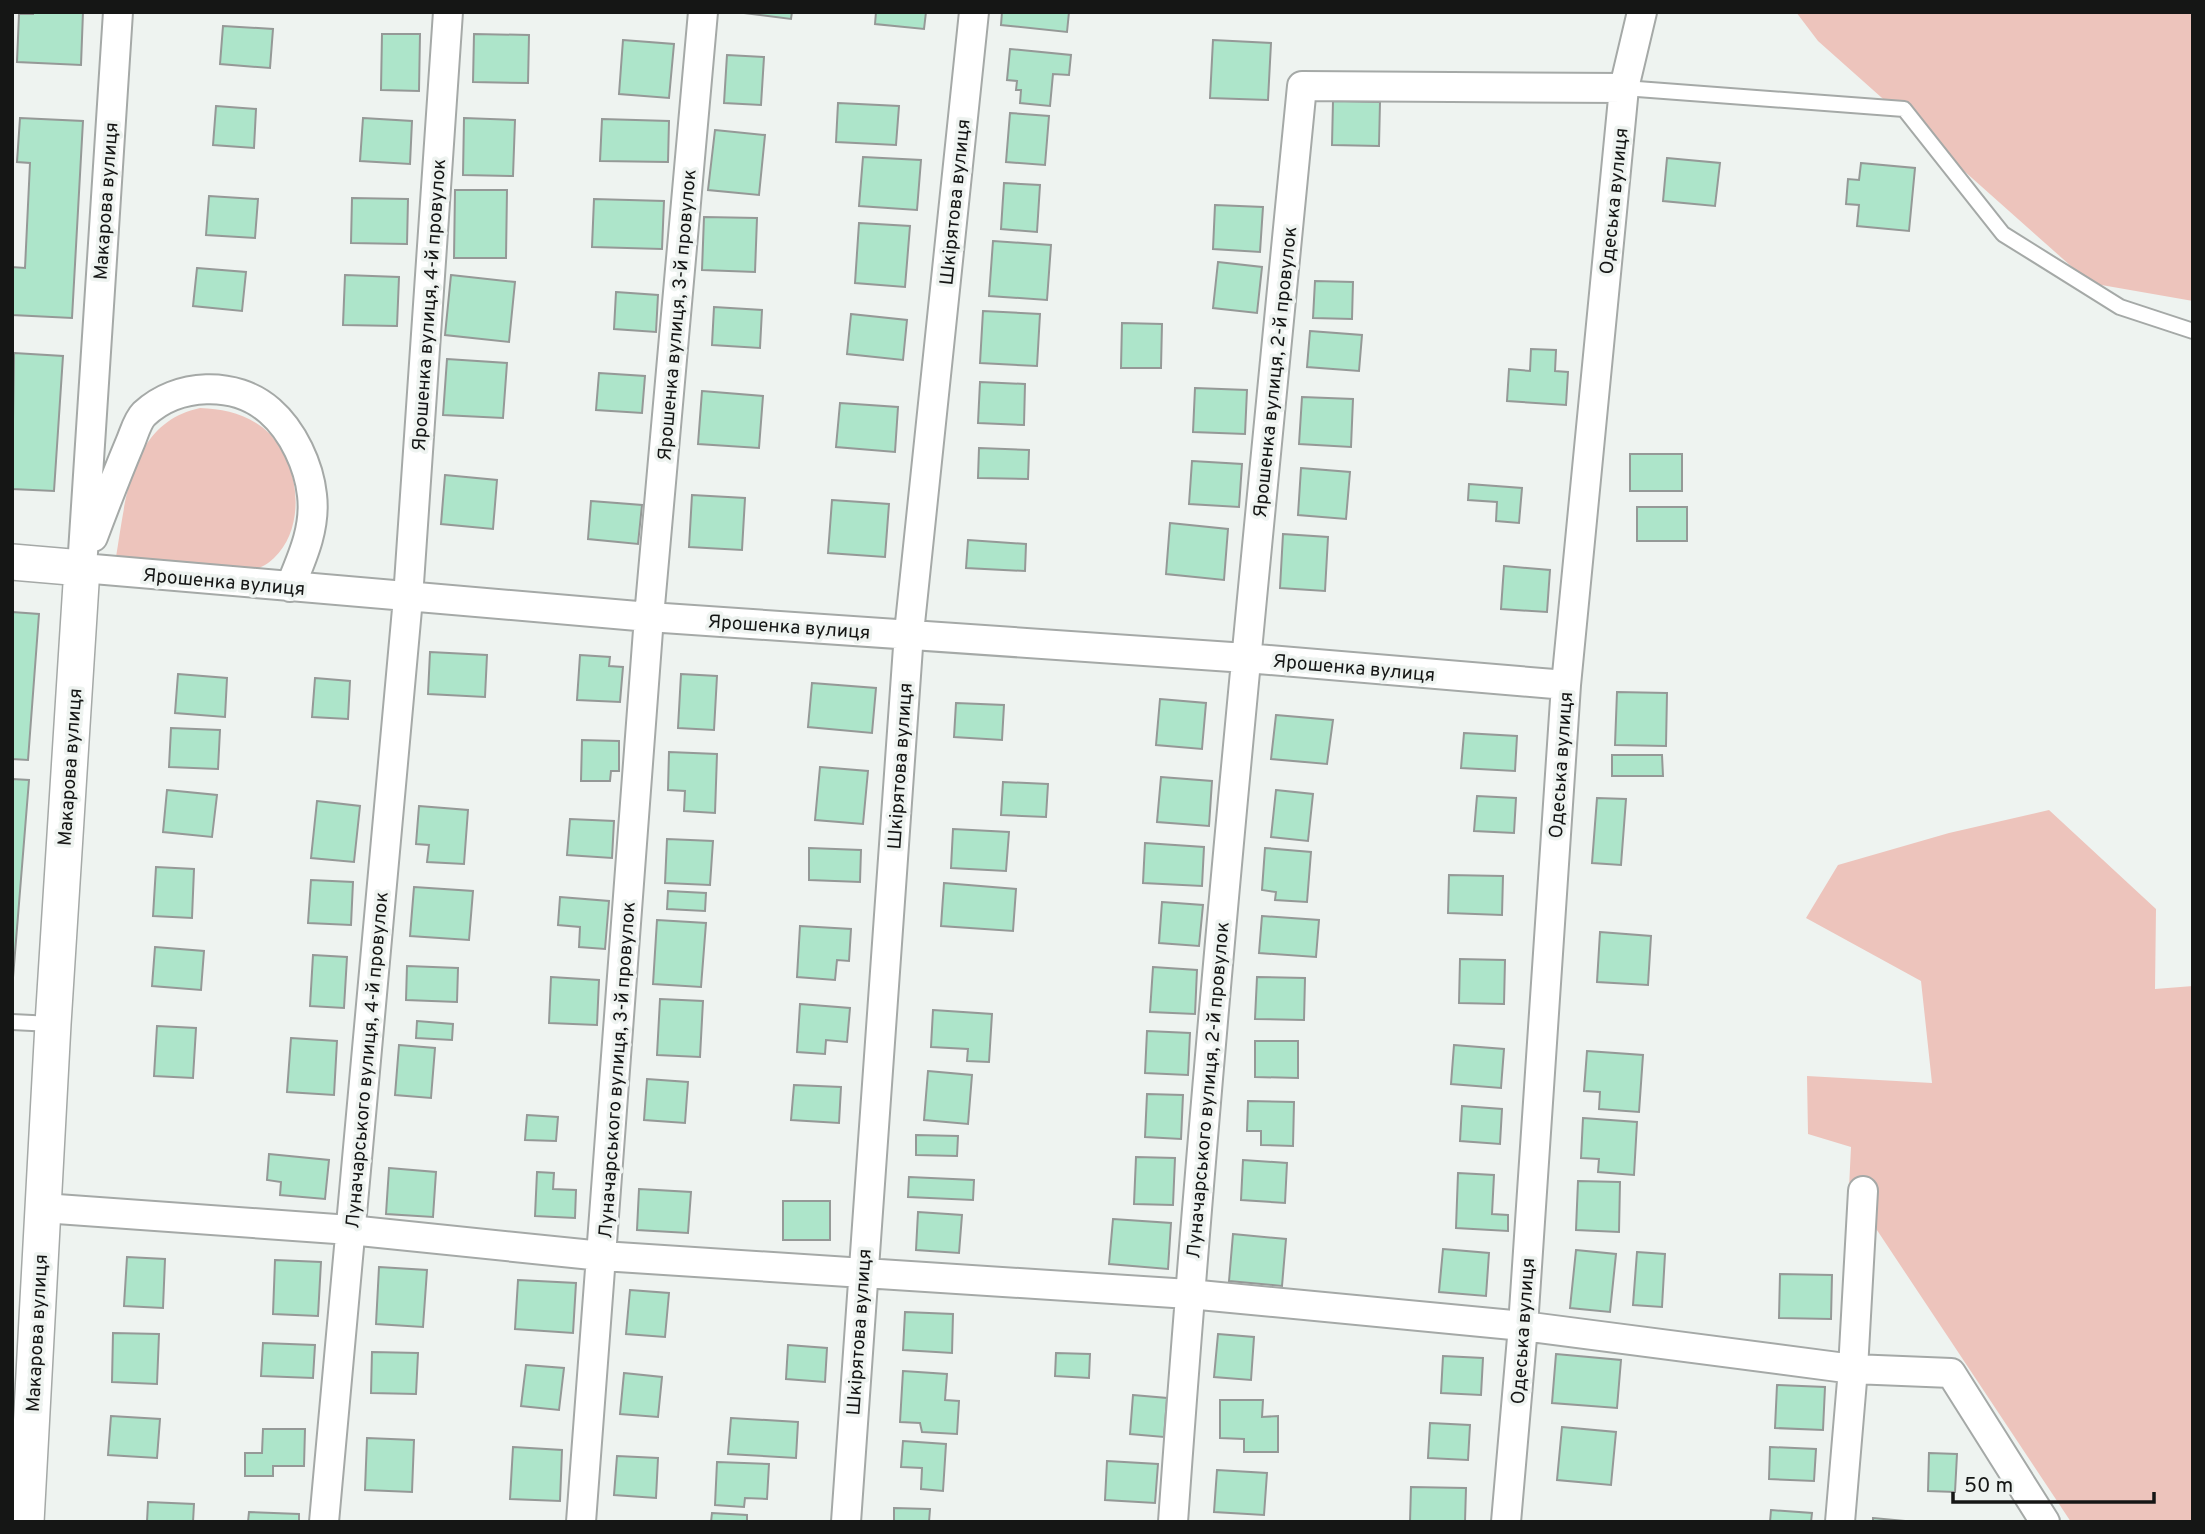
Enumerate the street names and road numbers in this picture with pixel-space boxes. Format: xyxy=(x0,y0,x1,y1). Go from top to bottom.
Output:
street label: Шкірятова вулиця xyxy=(935,118,977,286)
street label: Макарова вулиця xyxy=(90,122,124,281)
street label: Одеська вулиця xyxy=(1595,127,1635,276)
street label: Ярошенка вулиця, 4-й провулок xyxy=(408,158,452,452)
street label: Ярошенка вулиця, 3-й провулок xyxy=(653,168,703,462)
street label: Ярошенка вулиця, 2-й провулок xyxy=(1249,225,1303,519)
street label: Ярошенка вулиця xyxy=(142,564,306,602)
street label: Ярошенка вулиця xyxy=(707,610,871,646)
street label: Ярошенка вулиця xyxy=(1272,650,1436,688)
street label: Шкірятова вулиця xyxy=(883,682,919,850)
street label: Макарова вулиця xyxy=(54,688,88,847)
street label: Одеська вулиця xyxy=(1545,691,1579,839)
street label: Луначарського вулиця, 4-й провулок xyxy=(341,891,395,1230)
street label: Луначарського вулиця, 3-й провулок xyxy=(594,901,642,1239)
street label: Луначарського вулиця, 2-й провулок xyxy=(1182,921,1236,1260)
street label: Шкірятова вулиця xyxy=(842,1248,878,1416)
street label: Макарова вулиця xyxy=(22,1254,54,1413)
street label: Одеська вулиця xyxy=(1507,1257,1541,1405)

